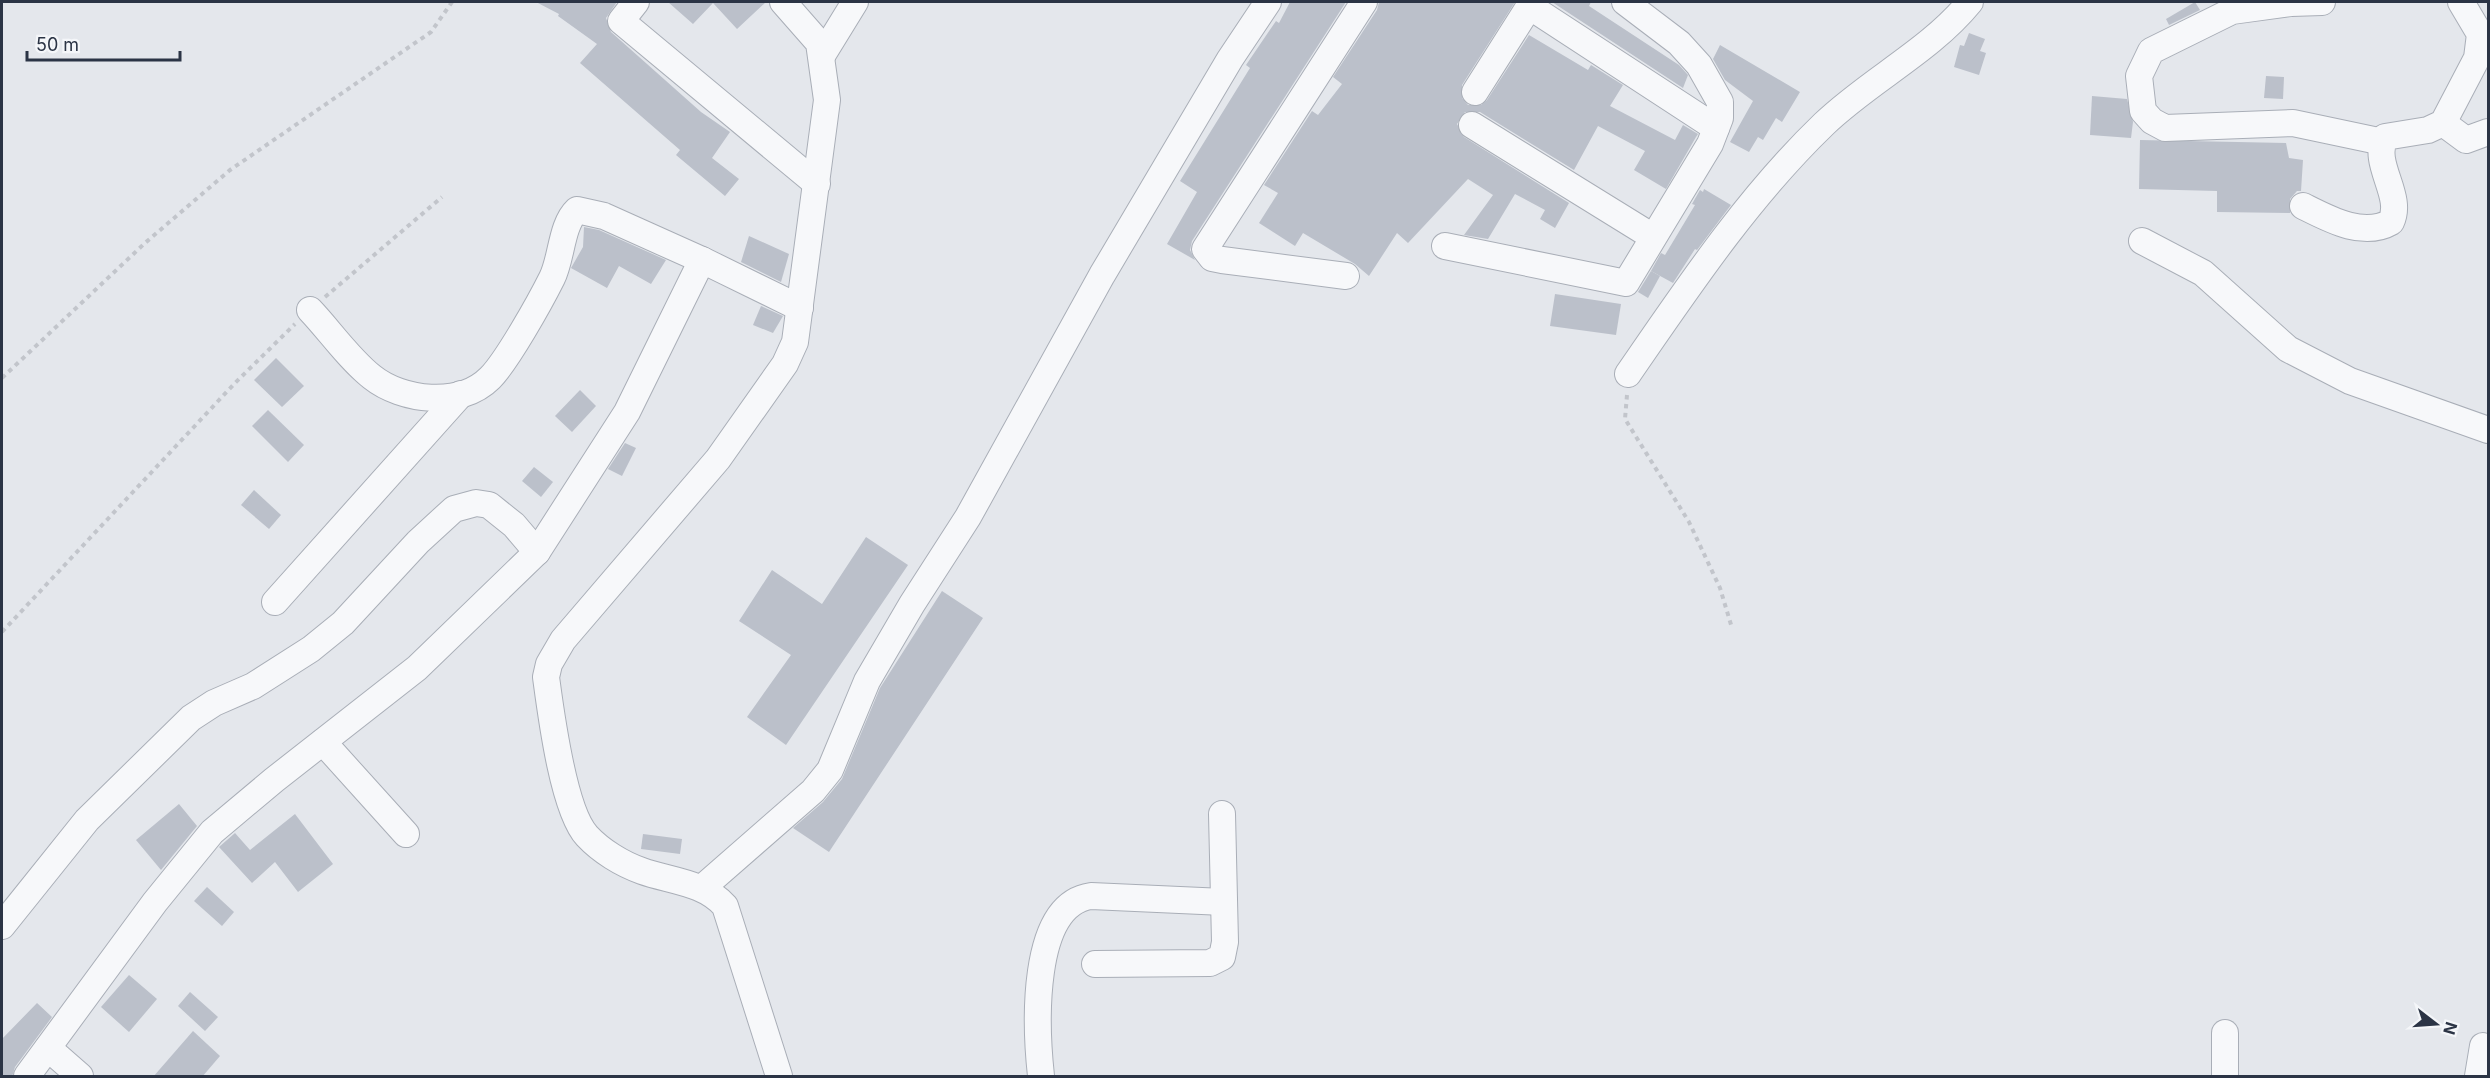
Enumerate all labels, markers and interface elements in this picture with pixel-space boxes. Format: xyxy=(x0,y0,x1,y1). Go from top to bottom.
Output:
scale bar xyxy=(27,24,180,62)
text: 50 m xyxy=(36,34,79,55)
north arrow xyxy=(2406,994,2466,1054)
text: N xyxy=(2439,1020,2462,1037)

